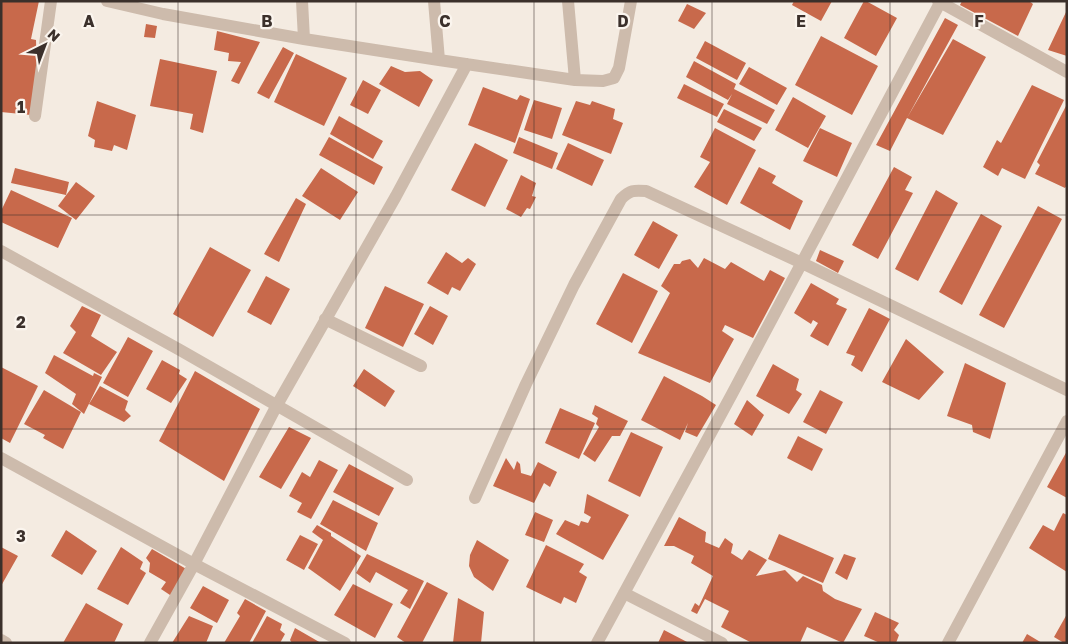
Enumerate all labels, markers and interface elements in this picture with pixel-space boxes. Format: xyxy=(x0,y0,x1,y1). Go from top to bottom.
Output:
text: A xyxy=(83,11,95,31)
text: B xyxy=(261,11,273,31)
text: C xyxy=(439,11,451,31)
text: D xyxy=(617,11,629,31)
text: E xyxy=(796,11,806,31)
text: F xyxy=(974,11,984,31)
north arrow xyxy=(20,20,70,70)
text: N xyxy=(44,25,64,45)
text: 1 xyxy=(17,97,25,117)
text: 2 xyxy=(16,312,26,332)
text: 3 xyxy=(16,526,26,546)

